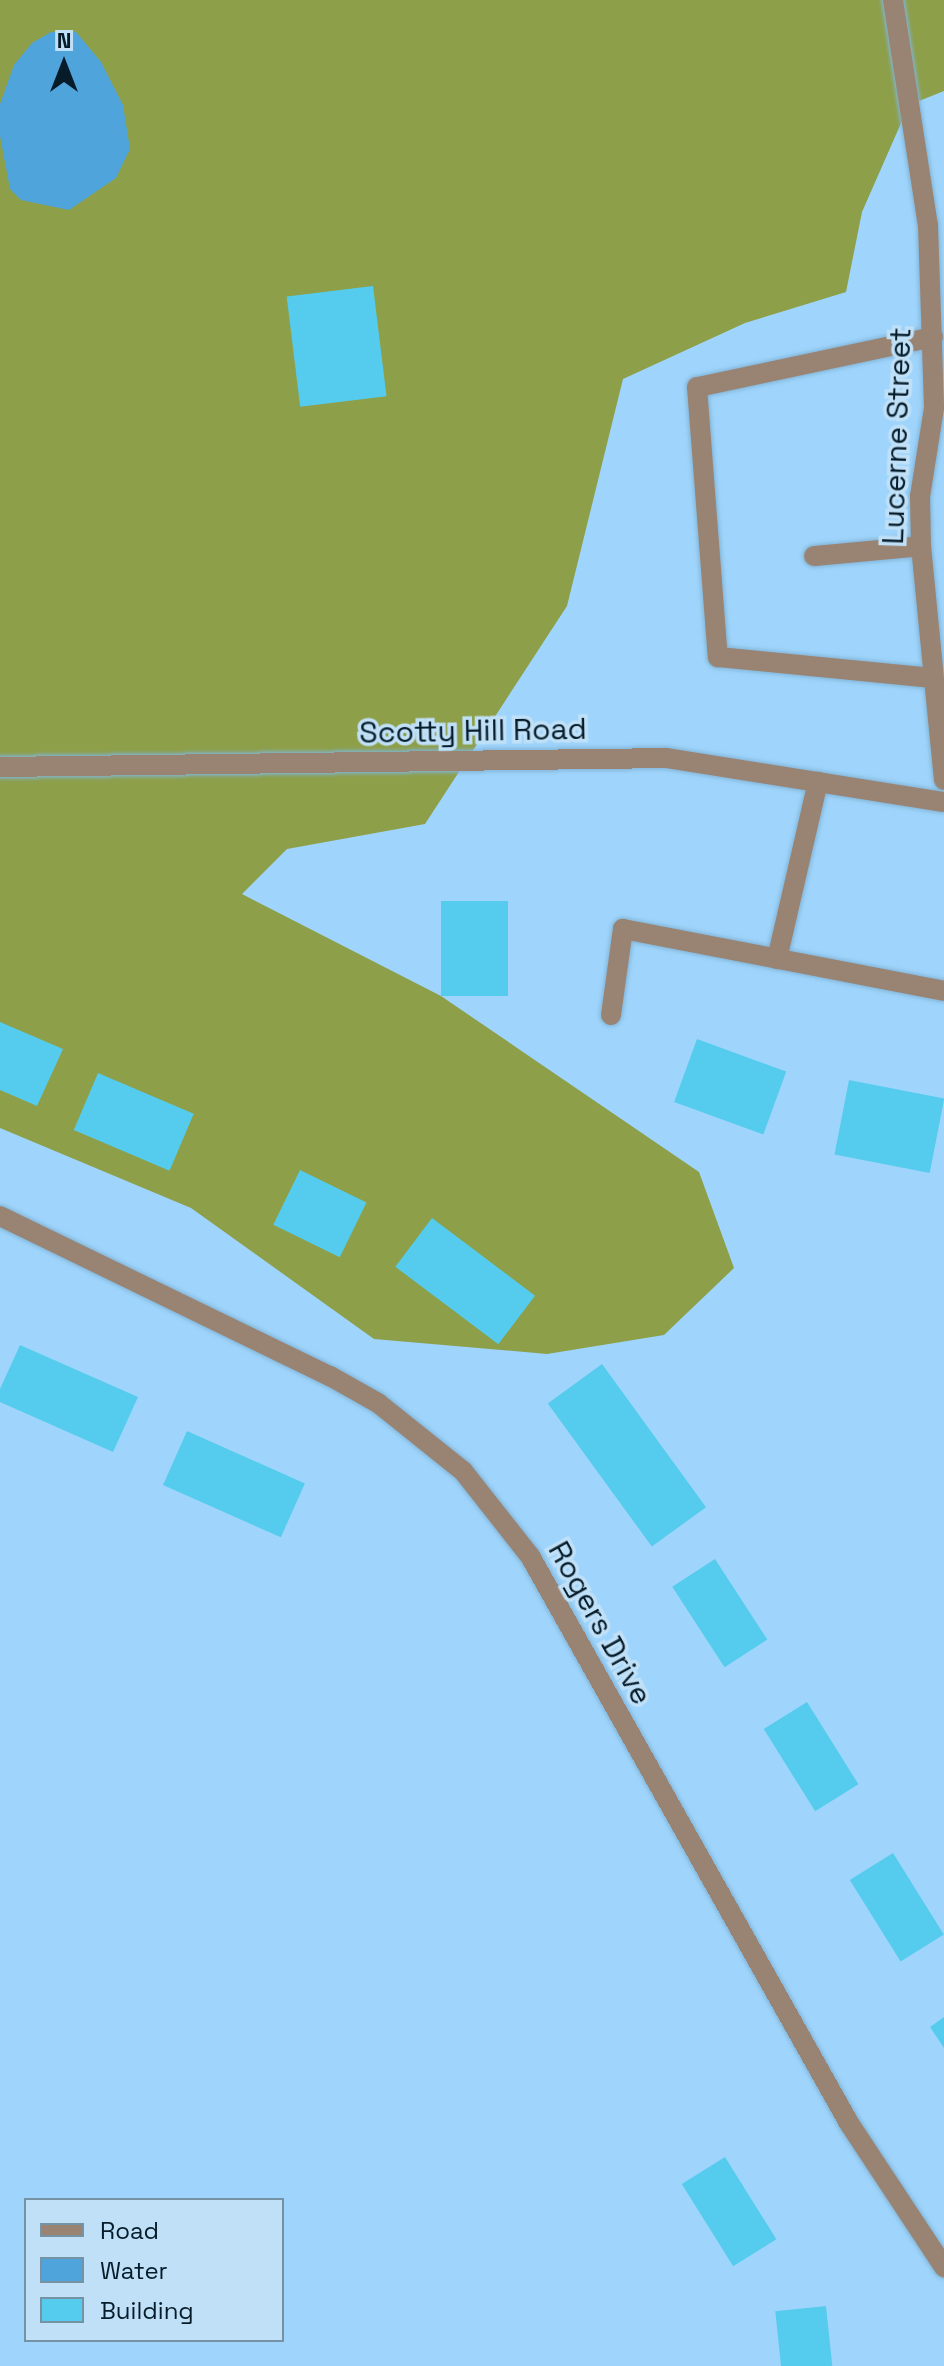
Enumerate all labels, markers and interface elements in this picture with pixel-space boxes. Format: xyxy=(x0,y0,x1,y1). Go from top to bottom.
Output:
north arrow xyxy=(24,24,104,104)
text: N xyxy=(57,26,71,54)
street label: Lucerne Street xyxy=(875,327,919,545)
street label: Scotty Hill Road xyxy=(359,711,587,751)
street label: Rogers Drive xyxy=(540,1535,660,1711)
legend xyxy=(24,2198,284,2342)
text: Road xyxy=(100,2215,159,2246)
text: Water xyxy=(100,2255,168,2286)
text: Building xyxy=(100,2295,194,2326)

